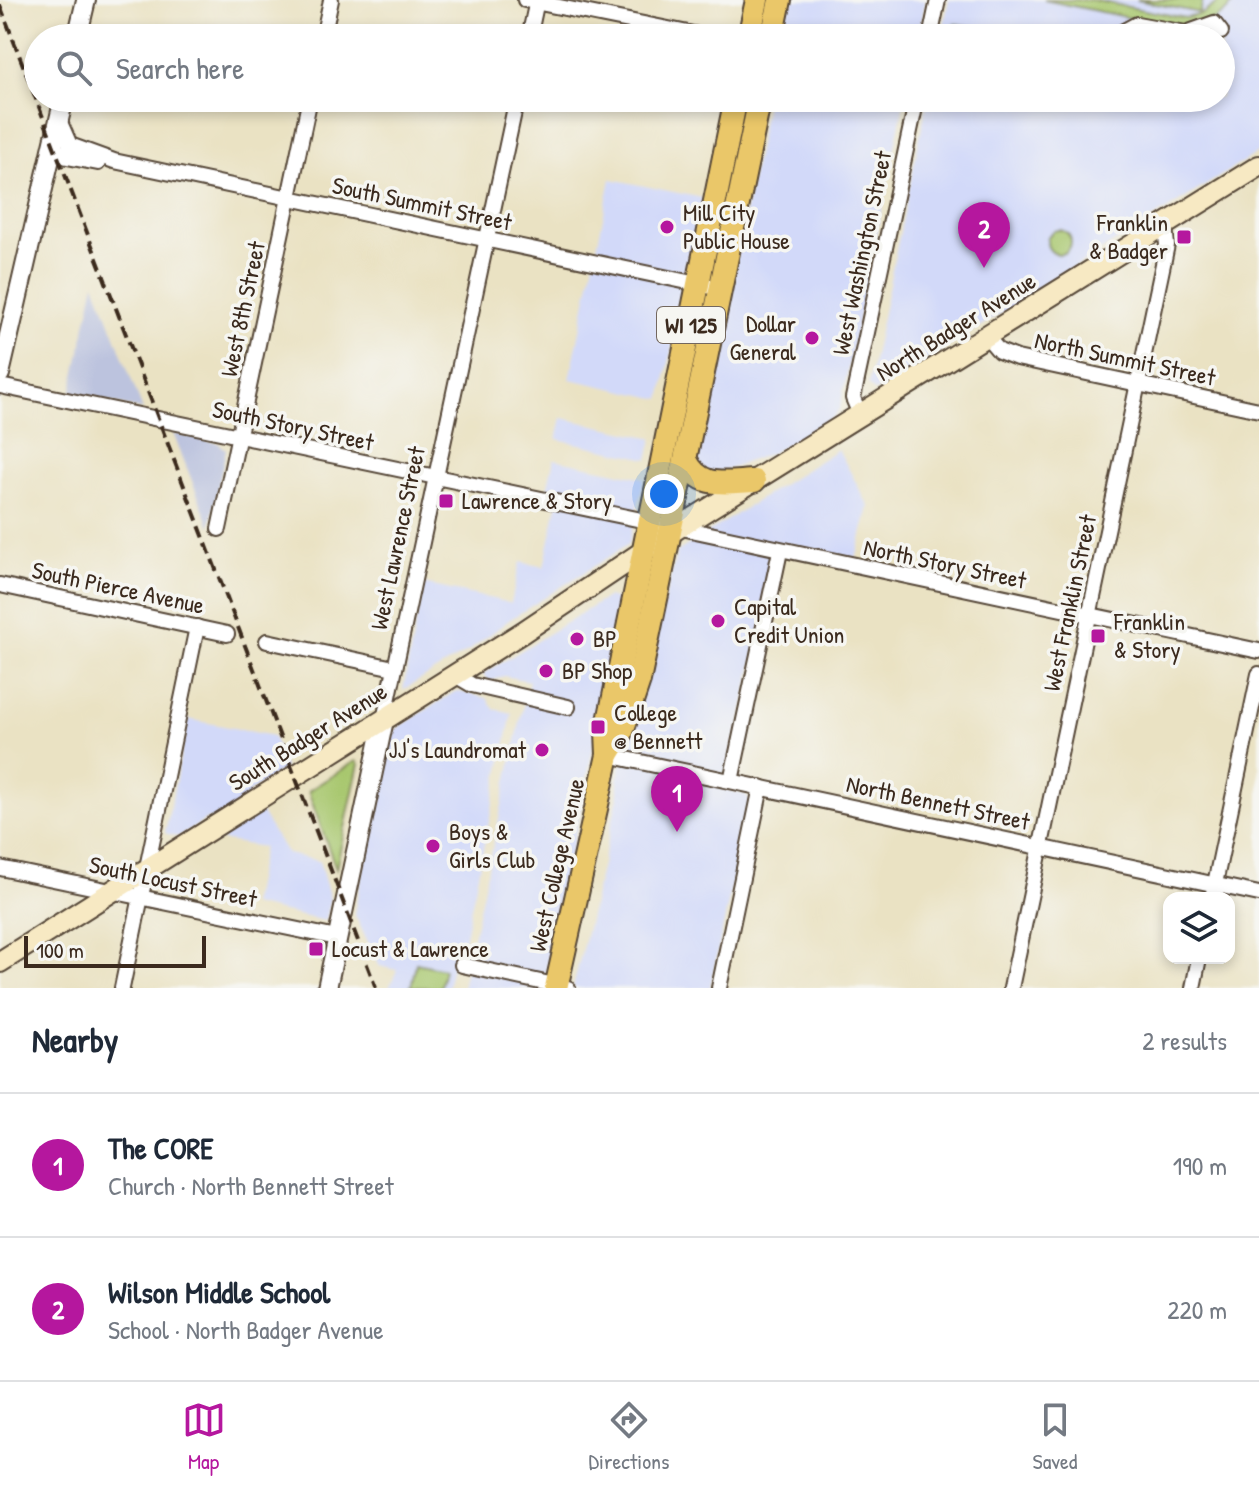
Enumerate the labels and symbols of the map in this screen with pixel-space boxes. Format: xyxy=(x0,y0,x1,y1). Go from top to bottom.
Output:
street label: West Washington Street xyxy=(824,147,898,358)
street label: South Summit Street xyxy=(330,168,515,238)
place label: Mill City Public House xyxy=(683,196,790,256)
pin: 2 xyxy=(958,202,1010,268)
place label: Franklin & Badger xyxy=(1089,206,1168,266)
marker: Mill City Public House xyxy=(658,218,676,236)
marker: Franklin & Badger xyxy=(1175,228,1193,246)
street label: West 8th Street xyxy=(212,238,272,379)
street label: North Badger Avenue xyxy=(870,264,1042,388)
road number: WI 125 xyxy=(657,307,725,343)
place label: Dollar General xyxy=(729,307,797,367)
street label: North Summit Street xyxy=(1032,323,1219,393)
marker: Dollar General xyxy=(803,329,821,347)
street label: South Story Street xyxy=(210,392,377,458)
street label: West Lawrence Street xyxy=(362,442,432,632)
your location xyxy=(644,474,684,514)
place label: Lawrence & Story xyxy=(462,484,612,516)
marker: Lawrence & Story xyxy=(437,492,455,510)
street label: West Franklin Street xyxy=(1035,511,1104,694)
street label: North Story Street xyxy=(861,530,1030,596)
street label: South Pierce Avenue xyxy=(29,553,208,621)
place label: Capital Credit Union xyxy=(734,590,844,650)
place label: Franklin & Story xyxy=(1113,605,1185,665)
marker: Capital Credit Union xyxy=(709,612,727,630)
place label: BP xyxy=(593,622,617,654)
marker: Franklin & Story xyxy=(1089,627,1107,645)
marker: BP xyxy=(568,630,586,648)
place label: BP Shop xyxy=(562,654,632,686)
marker: BP Shop xyxy=(537,662,555,680)
street label: South Badger Avenue xyxy=(222,674,393,798)
place label: College @ Bennett xyxy=(614,696,703,756)
marker: College @ Bennett xyxy=(589,718,607,736)
place label: JJ's Laundromat xyxy=(389,733,527,765)
marker: JJ's Laundromat xyxy=(533,741,551,759)
pin: 1 xyxy=(651,766,703,832)
street label: North Bennett Street xyxy=(844,767,1033,837)
street label: West College Avenue xyxy=(521,775,592,954)
place label: Boys & Girls Club xyxy=(449,815,535,875)
marker: Boys & Girls Club xyxy=(424,837,442,855)
street label: South Locust Street xyxy=(86,848,261,915)
scale bar xyxy=(24,932,206,968)
place label: Locust & Lawrence xyxy=(332,932,489,964)
marker: Locust & Lawrence xyxy=(307,940,325,958)

